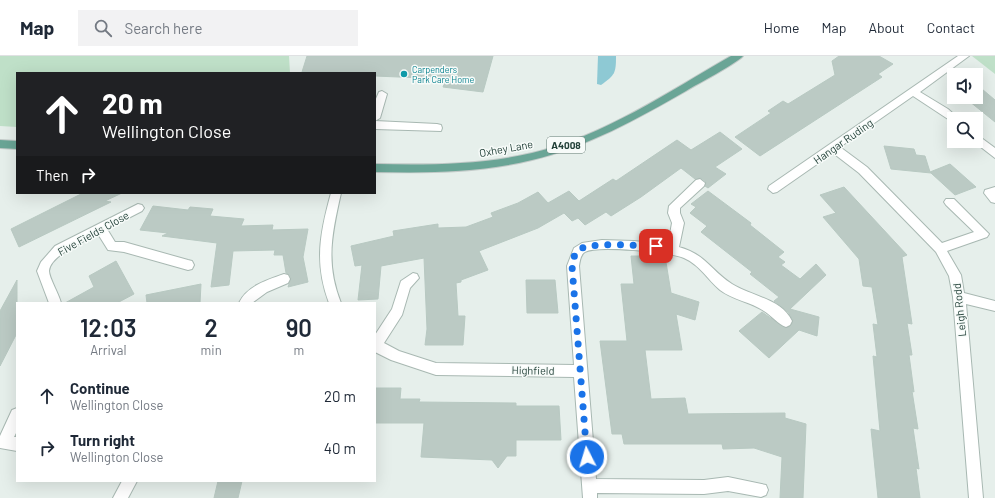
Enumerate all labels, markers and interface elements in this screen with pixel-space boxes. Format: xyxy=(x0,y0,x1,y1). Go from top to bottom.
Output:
search box xyxy=(78,10,358,46)
text: Map xyxy=(20,16,54,39)
icon: search xyxy=(92,17,114,39)
text: Search here xyxy=(124,19,202,37)
text: Home xyxy=(764,19,800,36)
text: Map xyxy=(822,19,846,36)
text: About xyxy=(868,19,905,36)
text: Contact xyxy=(927,19,975,36)
place label: Carpenders Park Care Home xyxy=(412,64,474,85)
map controls xyxy=(947,68,983,148)
button: sound xyxy=(947,68,983,104)
marker: Carpenders Park Care Home xyxy=(399,69,409,79)
text: 20 m xyxy=(102,86,163,120)
icon: ahead xyxy=(36,88,88,140)
button: search xyxy=(947,112,983,148)
street label: Hangar Ruding xyxy=(811,116,875,166)
text: Wellington Close xyxy=(102,120,231,142)
street label: Oxhey Lane xyxy=(478,137,534,159)
road number: A4008 xyxy=(547,137,585,153)
icon: right xyxy=(77,164,99,186)
text: Then xyxy=(36,166,69,184)
street label: Five Fields Close xyxy=(55,208,131,258)
pin xyxy=(639,229,673,263)
icon: arrive xyxy=(645,235,667,257)
street label: Leigh Rodd xyxy=(950,283,968,337)
text: 12:03 xyxy=(80,313,137,342)
text: 2 xyxy=(205,313,218,342)
text: 90 xyxy=(286,313,312,342)
text: Arrival xyxy=(90,342,126,358)
text: min xyxy=(201,342,222,358)
text: m xyxy=(293,342,304,358)
street label: Highfield xyxy=(511,363,555,377)
text: Continue xyxy=(70,379,130,397)
icon: ahead xyxy=(36,385,58,407)
text: 20 m xyxy=(324,387,356,405)
text: Wellington Close xyxy=(70,397,163,413)
text: Turn right xyxy=(70,431,135,449)
position arrow xyxy=(566,436,608,478)
icon: right xyxy=(36,437,58,459)
text: 40 m xyxy=(324,439,356,457)
text: Wellington Close xyxy=(70,449,163,465)

